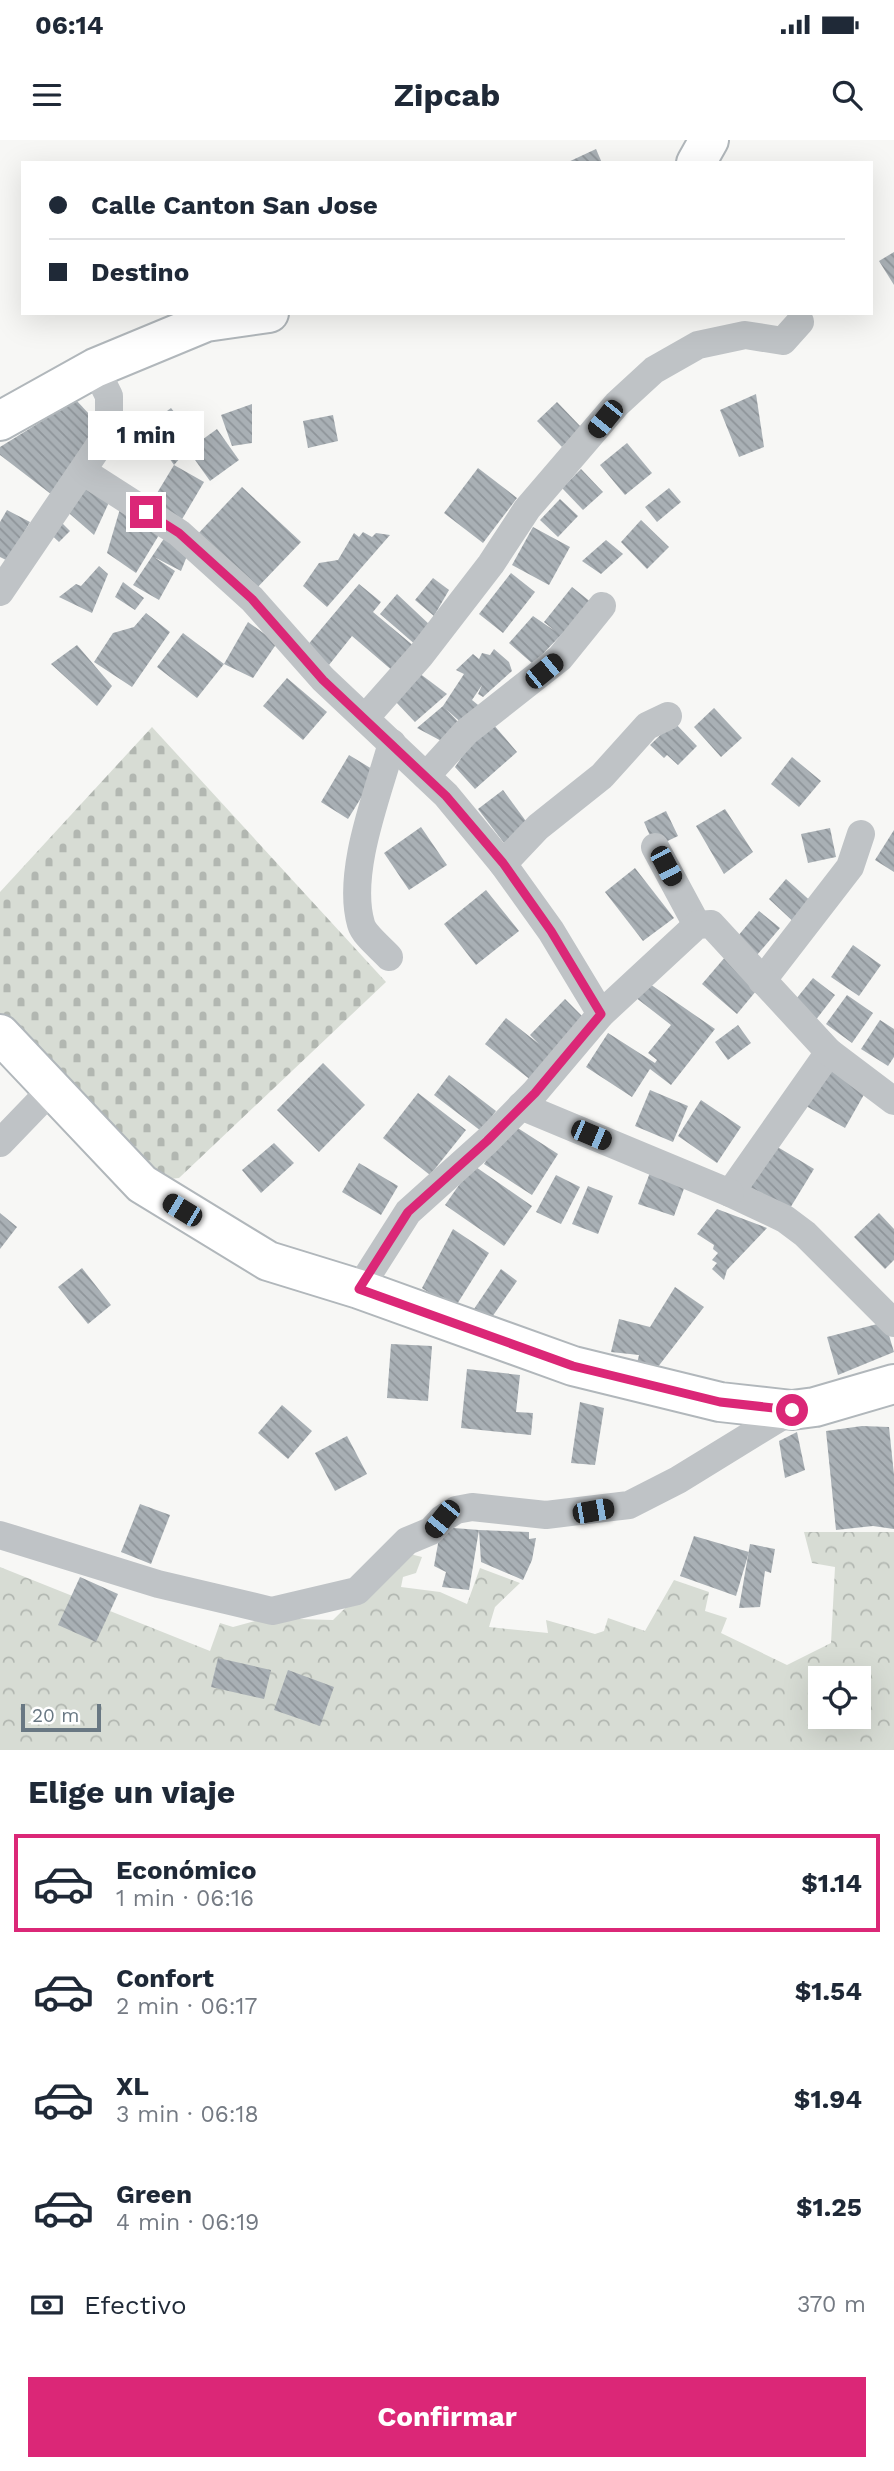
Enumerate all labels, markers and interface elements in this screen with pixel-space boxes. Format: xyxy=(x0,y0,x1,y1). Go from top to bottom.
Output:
text: 06:14 xyxy=(35,10,104,40)
icon: menu xyxy=(28,76,66,114)
text: Zipcab xyxy=(394,76,500,114)
icon: search xyxy=(828,76,866,114)
text: Calle Canton San Jose xyxy=(91,190,378,220)
text: Destino xyxy=(91,257,189,287)
car xyxy=(584,396,627,442)
callout: 1 min xyxy=(88,410,204,460)
text: 1 min xyxy=(116,422,176,449)
route end xyxy=(130,496,162,528)
car xyxy=(522,650,567,692)
car xyxy=(647,843,686,889)
car xyxy=(568,1117,615,1153)
car xyxy=(159,1190,206,1230)
route start xyxy=(776,1394,808,1426)
car xyxy=(421,1496,464,1542)
car xyxy=(571,1497,616,1525)
map controls xyxy=(808,1666,871,1729)
button: locate xyxy=(808,1666,871,1729)
scale bar xyxy=(21,1701,102,1733)
text: 20 m xyxy=(32,1704,79,1727)
text: Elige un viaje xyxy=(28,1773,235,1811)
icon: car xyxy=(32,1852,95,1915)
text: Económico xyxy=(116,1855,257,1885)
text: $1.14 xyxy=(801,1868,862,1898)
text: 1 min · 06:16 xyxy=(116,1885,254,1912)
icon: car xyxy=(32,1960,95,2023)
text: Confort xyxy=(116,1963,214,1993)
text: $1.54 xyxy=(795,1976,862,2006)
text: 2 min · 06:17 xyxy=(116,1993,257,2020)
icon: car xyxy=(32,2068,95,2131)
text: XL xyxy=(116,2071,149,2101)
text: $1.94 xyxy=(794,2084,862,2114)
text: 3 min · 06:18 xyxy=(116,2101,259,2128)
icon: car xyxy=(32,2176,95,2239)
text: Green xyxy=(116,2179,192,2209)
text: $1.25 xyxy=(796,2192,862,2222)
text: 4 min · 06:19 xyxy=(116,2209,259,2236)
icon: cash xyxy=(28,2286,66,2324)
text: Efectivo xyxy=(84,2290,187,2320)
text: 370 m xyxy=(797,2291,866,2318)
button: Confirmar xyxy=(28,2377,866,2457)

